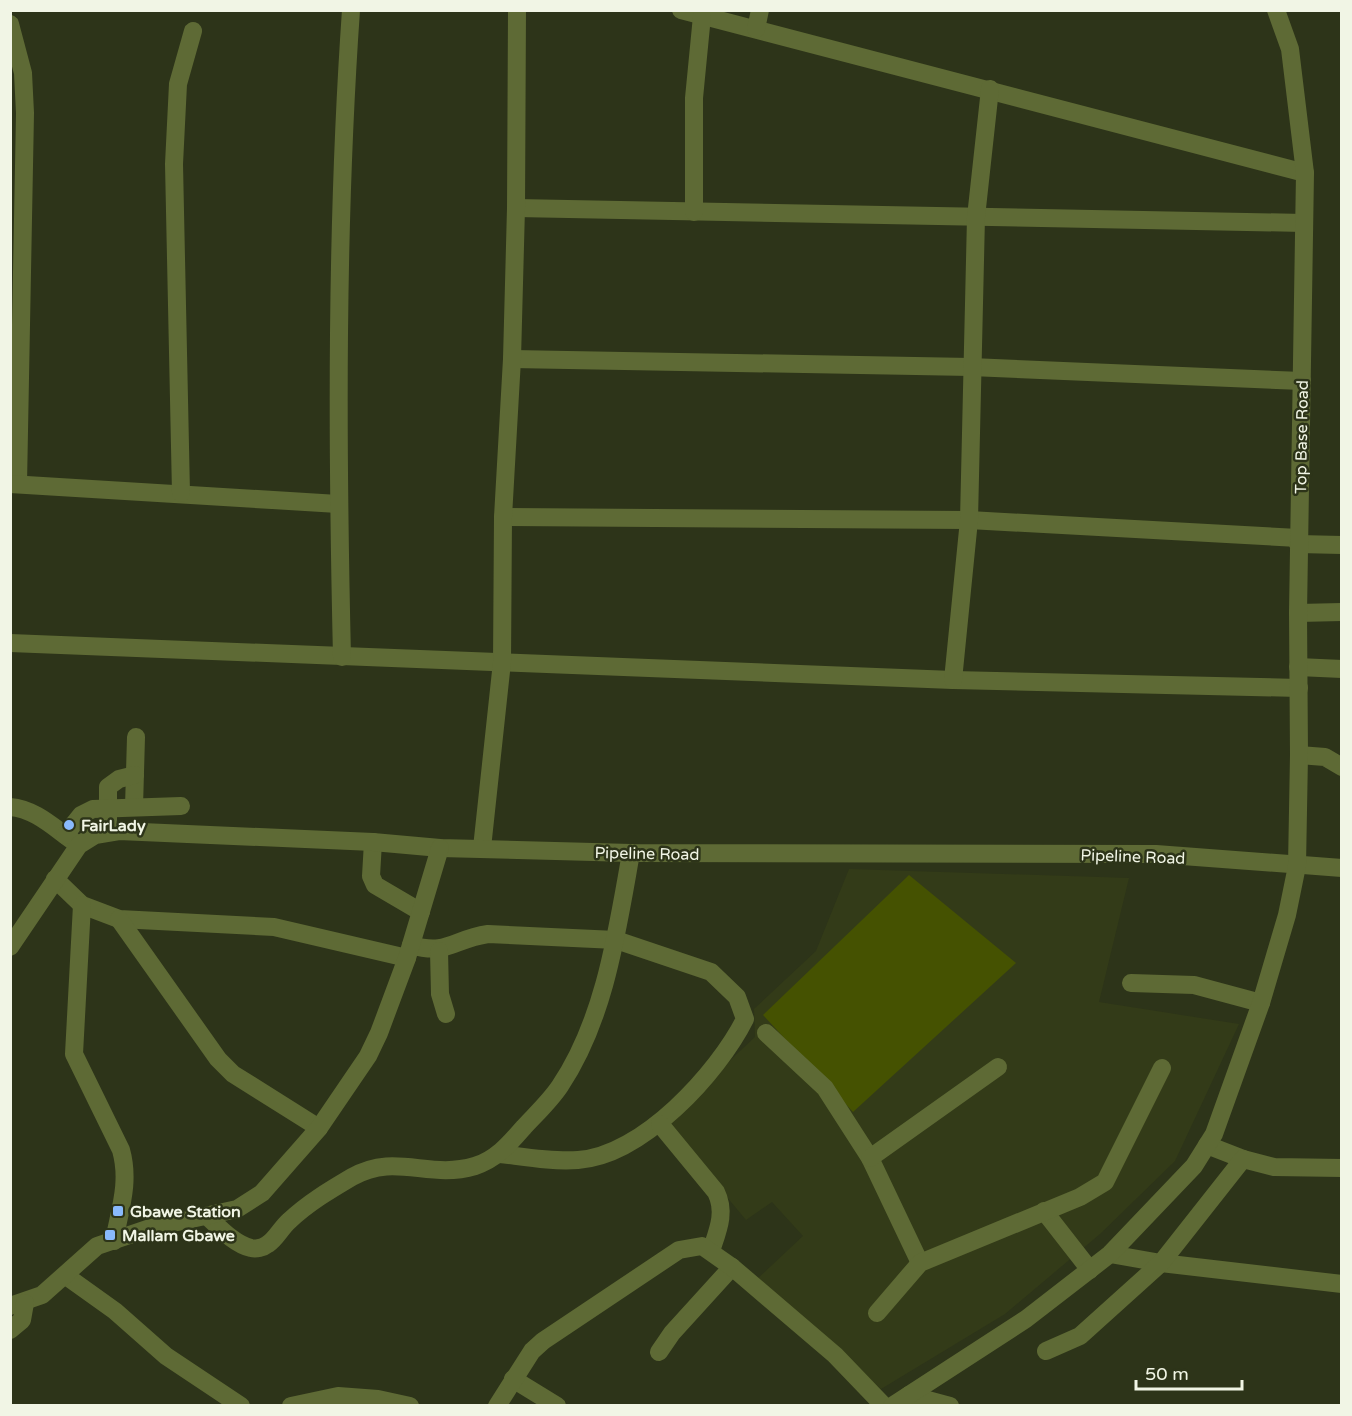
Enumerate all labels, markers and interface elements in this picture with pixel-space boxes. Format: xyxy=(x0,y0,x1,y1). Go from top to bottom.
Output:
street label: Top Base Road xyxy=(1291,380,1313,494)
place label: FairLady xyxy=(81,816,146,836)
marker: FairLady xyxy=(62,818,76,832)
street label: Pipeline Road xyxy=(594,843,700,865)
street label: Pipeline Road xyxy=(1080,845,1186,869)
place label: Gbawe Station xyxy=(130,1202,241,1222)
marker: Gbawe Station xyxy=(111,1204,125,1218)
place label: Mallam Gbawe xyxy=(122,1226,235,1246)
marker: Mallam Gbawe xyxy=(103,1228,117,1242)
scale bar xyxy=(1136,1353,1242,1391)
text: 50 m xyxy=(1145,1363,1189,1385)

